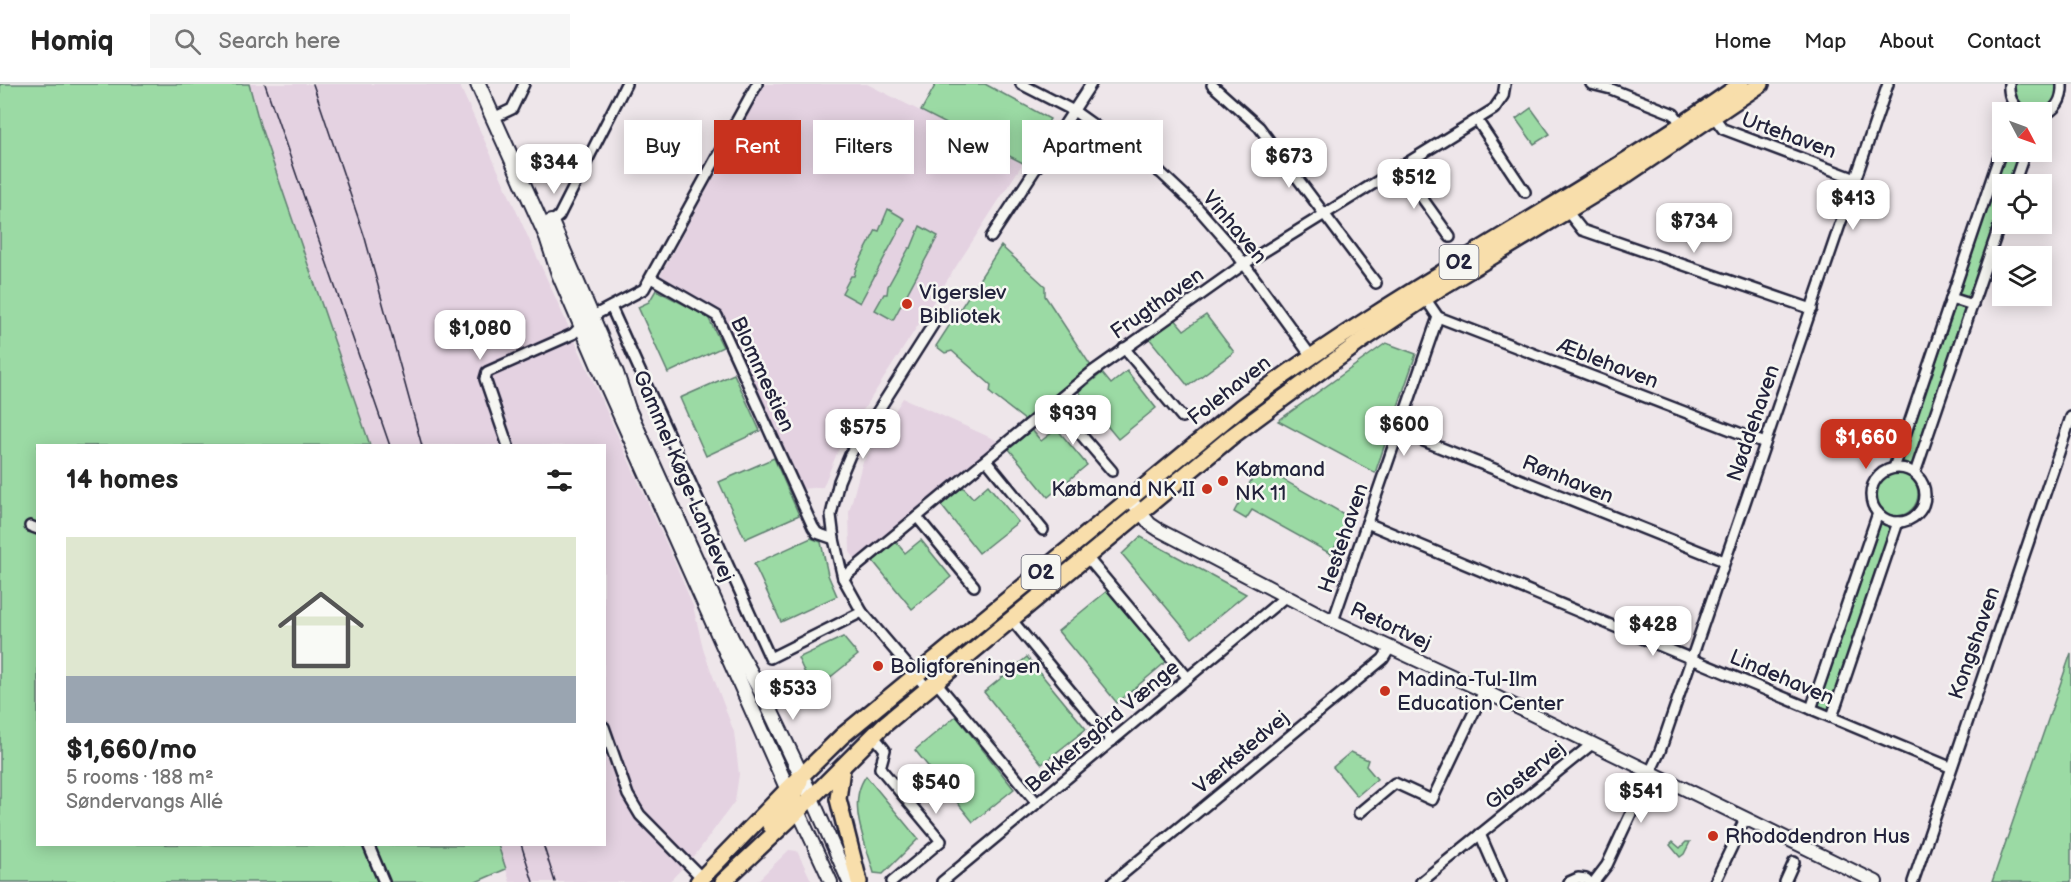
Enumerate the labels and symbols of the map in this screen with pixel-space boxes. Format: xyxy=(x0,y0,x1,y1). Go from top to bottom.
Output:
north arrow xyxy=(1992,102,2052,162)
street label: Urtehaven xyxy=(1738,107,1840,164)
pin: $673 xyxy=(1253,138,1325,189)
pin: $344 xyxy=(518,144,590,195)
pin: $512 xyxy=(1378,159,1450,210)
pin: $413 xyxy=(1817,180,1889,231)
street label: Vinhaven xyxy=(1197,186,1272,269)
pin: $734 xyxy=(1658,203,1730,254)
road number: O2 xyxy=(1440,245,1478,279)
street label: Frugthaven xyxy=(1106,262,1209,345)
place label: Vigerslev Bibliotek xyxy=(919,280,1007,329)
marker: Vigerslev Bibliotek xyxy=(900,297,914,311)
pin: $1,080 xyxy=(431,310,529,361)
street label: Blommestien xyxy=(725,313,800,436)
street label: Æblehaven xyxy=(1553,332,1662,394)
street label: Folehaven xyxy=(1183,350,1276,431)
street label: Nøddehaven xyxy=(1722,362,1785,485)
street label: Gammel Køge Landevej xyxy=(628,367,739,586)
pin: $939 xyxy=(1037,395,1109,446)
pin: $600 xyxy=(1368,406,1440,457)
pin: $575 xyxy=(827,409,899,460)
pin: $1,660 xyxy=(1817,419,1915,470)
street label: Rønhaven xyxy=(1519,450,1617,509)
place label: Købmand NK 11 xyxy=(1235,457,1325,506)
marker: Købmand NK 11 xyxy=(1216,474,1230,488)
place label: Købmand NK II xyxy=(1051,477,1195,502)
street label: Hestehaven xyxy=(1313,480,1374,596)
marker: Købmand NK II xyxy=(1200,482,1214,496)
road number: O2 xyxy=(1022,555,1060,589)
street label: Kongshaven xyxy=(1944,584,2005,703)
street label: Retortvej xyxy=(1346,597,1435,656)
pin: $428 xyxy=(1617,606,1689,657)
street label: Lindehaven xyxy=(1726,644,1838,711)
place label: Boligforeningen xyxy=(890,654,1040,679)
street label: Bekkersgård Vænge xyxy=(1020,655,1184,798)
marker: Boligforeningen xyxy=(871,659,885,673)
place label: Madina-Tul-Ilm Education Center xyxy=(1397,667,1564,716)
pin: $533 xyxy=(757,670,829,721)
marker: Madina-Tul-Ilm Education Center xyxy=(1378,684,1392,698)
street label: Værkstedvej xyxy=(1189,705,1294,799)
street label: Glostervej xyxy=(1480,736,1570,815)
pin: $540 xyxy=(900,764,972,815)
pin: $541 xyxy=(1605,773,1677,824)
place label: Rhododendron Hus xyxy=(1725,824,1910,849)
marker: Rhododendron Hus xyxy=(1706,829,1720,843)

